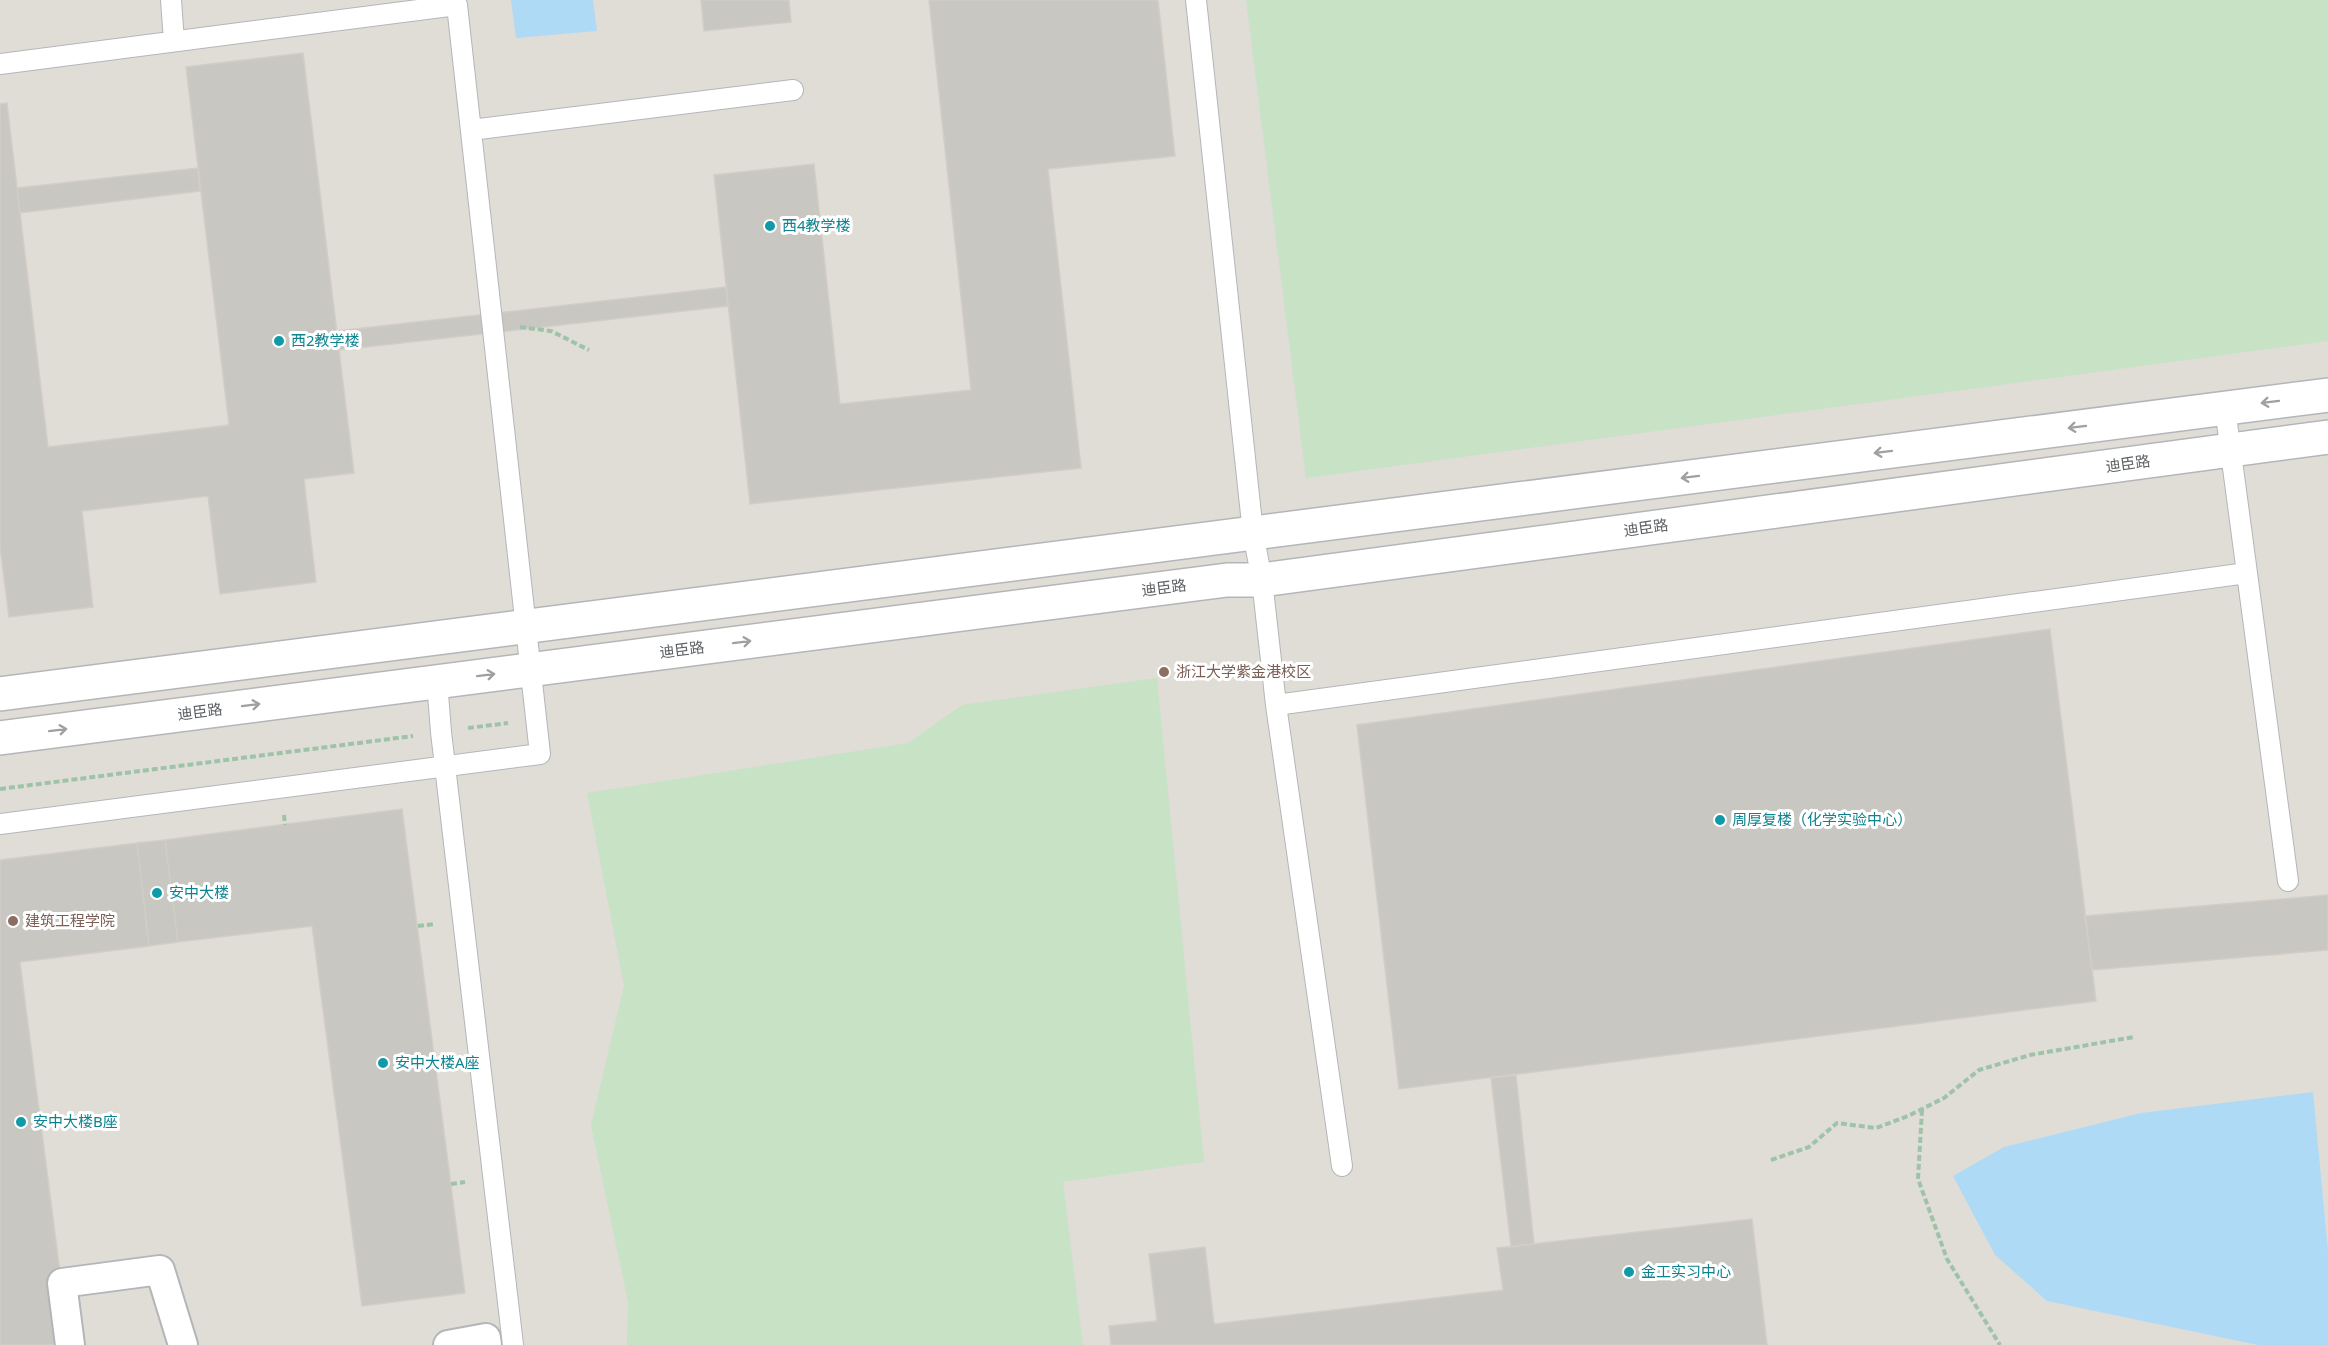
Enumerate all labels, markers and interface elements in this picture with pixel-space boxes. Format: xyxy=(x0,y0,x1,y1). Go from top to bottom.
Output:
place label: 西4教学楼 xyxy=(782,215,851,235)
marker: 西4教学楼 xyxy=(763,219,777,233)
place label: 西2教学楼 xyxy=(291,330,360,350)
marker: 西2教学楼 xyxy=(272,334,286,348)
one-way arrow xyxy=(2261,397,2280,408)
one-way arrow xyxy=(2067,422,2087,433)
one-way arrow xyxy=(1874,447,1894,458)
street label: 迪臣路 xyxy=(2104,450,2152,476)
one-way arrow xyxy=(1680,471,1700,482)
street label: 迪臣路 xyxy=(1622,514,1670,540)
street label: 迪臣路 xyxy=(1140,574,1187,600)
street label: 迪臣路 xyxy=(658,636,705,662)
one-way arrow xyxy=(732,636,752,647)
place label: 浙江大学紫金港校区 xyxy=(1176,661,1311,681)
marker: 浙江大学紫金港校区 xyxy=(1157,665,1171,679)
one-way arrow xyxy=(476,669,496,680)
street label: 迪臣路 xyxy=(176,698,223,724)
one-way arrow xyxy=(241,700,261,711)
one-way arrow xyxy=(48,725,67,736)
place label: 周厚复楼（化学实验中心） xyxy=(1732,809,1912,829)
marker: 周厚复楼（化学实验中心） xyxy=(1713,813,1727,827)
place label: 安中大楼 xyxy=(169,882,229,902)
marker: 安中大楼 xyxy=(150,886,164,900)
place label: 建筑工程学院 xyxy=(25,910,115,930)
marker: 建筑工程学院 xyxy=(6,914,20,928)
place label: 安中大楼A座 xyxy=(395,1052,480,1072)
marker: 安中大楼A座 xyxy=(376,1056,390,1070)
place label: 安中大楼B座 xyxy=(33,1111,118,1131)
marker: 安中大楼B座 xyxy=(14,1115,28,1129)
place label: 金工实习中心 xyxy=(1641,1261,1731,1281)
marker: 金工实习中心 xyxy=(1622,1265,1636,1279)

